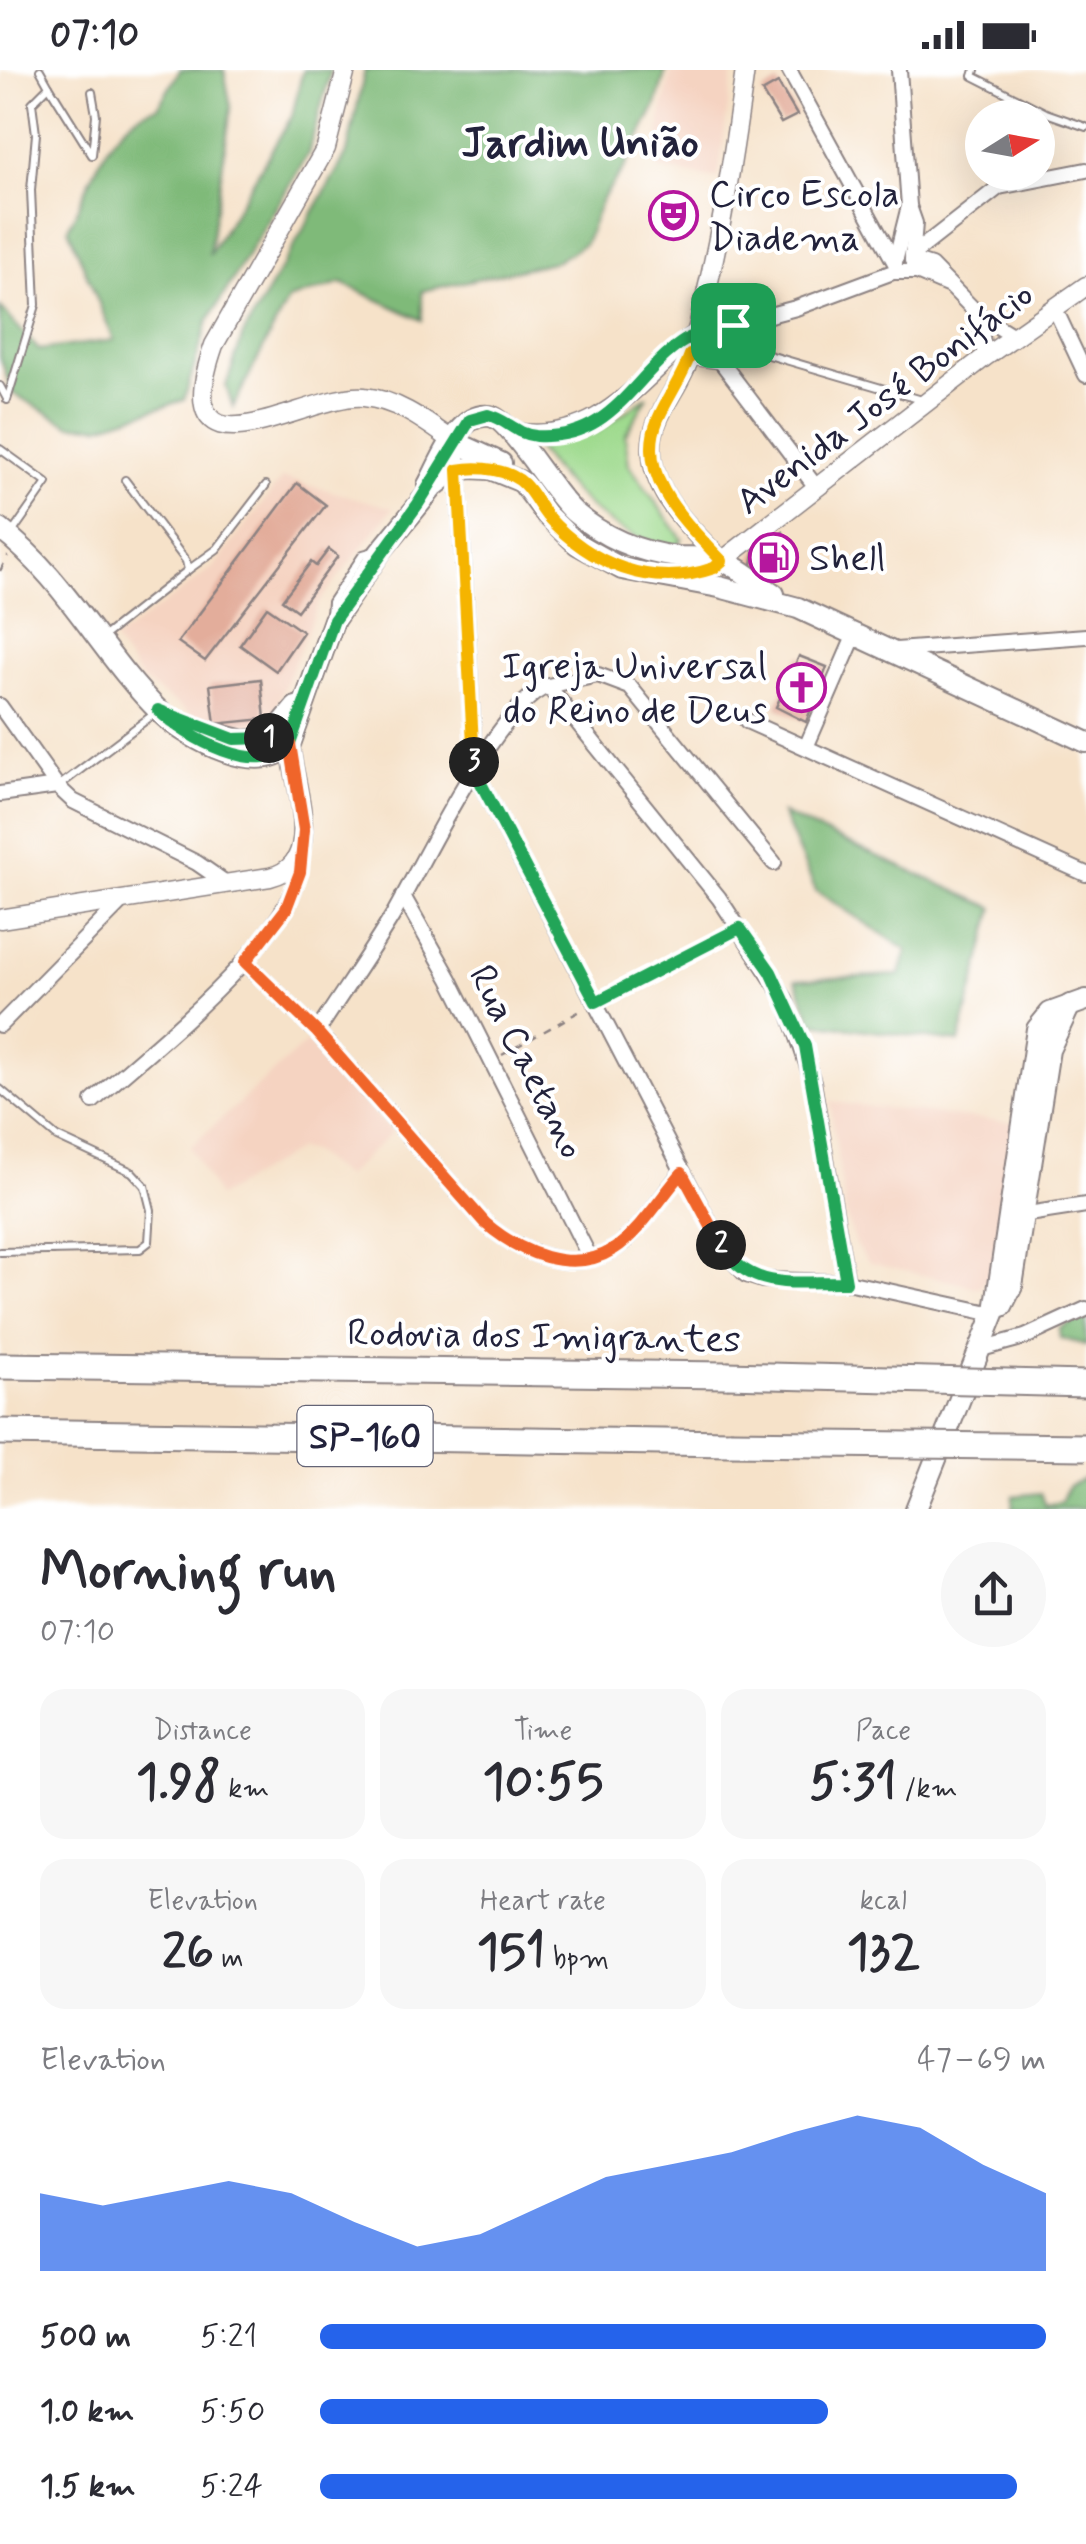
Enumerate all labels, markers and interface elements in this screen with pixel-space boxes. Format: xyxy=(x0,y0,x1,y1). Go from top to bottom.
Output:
text: 07:10 xyxy=(50,11,139,60)
north arrow xyxy=(965,100,1055,190)
map controls xyxy=(965,100,1055,190)
district label: Jardim União xyxy=(461,117,699,172)
place label: Circo Escola Diadema xyxy=(709,171,900,264)
theatre icon: Circo Escola Diadema xyxy=(648,189,700,241)
street label: Avenida José Bonifácio xyxy=(727,271,1044,527)
pin xyxy=(691,283,776,368)
icon: arrive xyxy=(706,298,761,353)
fuel station icon: Shell xyxy=(748,531,800,583)
place label: Shell xyxy=(809,535,886,584)
place label: Igreja Universal do Reino de Deus xyxy=(501,643,767,736)
church icon: Igreja Universal do Reino de Deus xyxy=(776,661,828,713)
pin: 1 xyxy=(244,713,294,763)
text: 1 xyxy=(263,719,275,756)
pin: 3 xyxy=(449,737,499,787)
text: 3 xyxy=(468,743,480,780)
street label: Rua Caetano xyxy=(456,957,596,1167)
pin: 2 xyxy=(696,1220,746,1270)
text: 2 xyxy=(714,1226,728,1263)
street label: Rodovia dos Imigrantes xyxy=(347,1310,741,1365)
road number: SP-160 xyxy=(298,1406,432,1466)
text: Morning run xyxy=(40,1537,337,1609)
button: share xyxy=(941,1542,1046,1647)
text: 07:10 xyxy=(40,1611,115,1653)
text: Distance xyxy=(153,1713,252,1750)
text: Time xyxy=(514,1713,572,1750)
text: Pace xyxy=(855,1713,911,1750)
text: 1.98 xyxy=(136,1750,221,1816)
text: 10:55 xyxy=(483,1750,603,1816)
text: 5:31 xyxy=(809,1750,897,1816)
text: km xyxy=(221,1771,269,1808)
text: /km xyxy=(897,1771,957,1808)
text: Elevation xyxy=(148,1883,258,1920)
text: Heart rate xyxy=(480,1883,606,1920)
text: kcal xyxy=(860,1883,907,1920)
text: 26 xyxy=(162,1920,214,1986)
text: 151 xyxy=(477,1920,545,1986)
text: 132 xyxy=(847,1920,920,1986)
text: m xyxy=(214,1941,244,1978)
text: bpm xyxy=(545,1941,609,1978)
text: Elevation xyxy=(40,2039,166,2081)
text: 47–69 m xyxy=(917,2039,1046,2081)
text: 500 m xyxy=(40,2316,131,2358)
text: 5:21 xyxy=(200,2316,257,2358)
text: 1.0 km xyxy=(40,2391,134,2433)
text: 5:50 xyxy=(200,2391,265,2433)
text: 1.5 km xyxy=(40,2466,136,2508)
text: 5:24 xyxy=(200,2466,263,2508)

